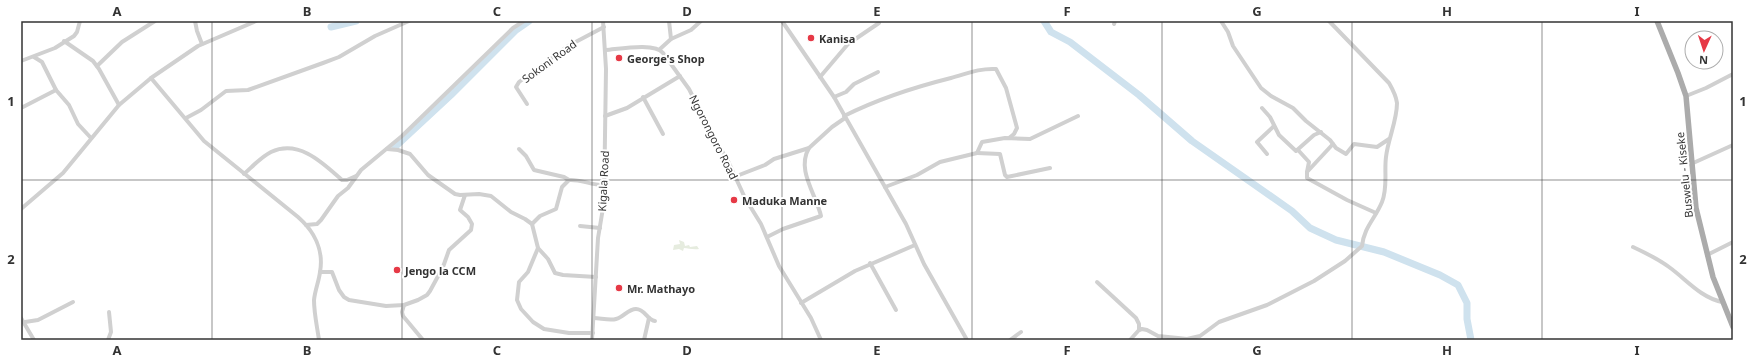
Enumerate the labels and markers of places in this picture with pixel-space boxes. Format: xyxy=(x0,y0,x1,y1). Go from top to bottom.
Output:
place label: Kanisa xyxy=(819,31,855,46)
marker: Kanisa xyxy=(806,33,816,43)
place label: George's Shop xyxy=(627,51,705,66)
marker: George's Shop xyxy=(614,53,624,63)
place label: Maduka Manne xyxy=(742,193,828,208)
marker: Maduka Manne xyxy=(729,195,739,205)
place label: Jengo la CCM xyxy=(404,263,476,278)
marker: Jengo la CCM xyxy=(392,265,402,275)
place label: Mr. Mathayo xyxy=(627,281,695,296)
marker: Mr. Mathayo xyxy=(614,283,624,293)

